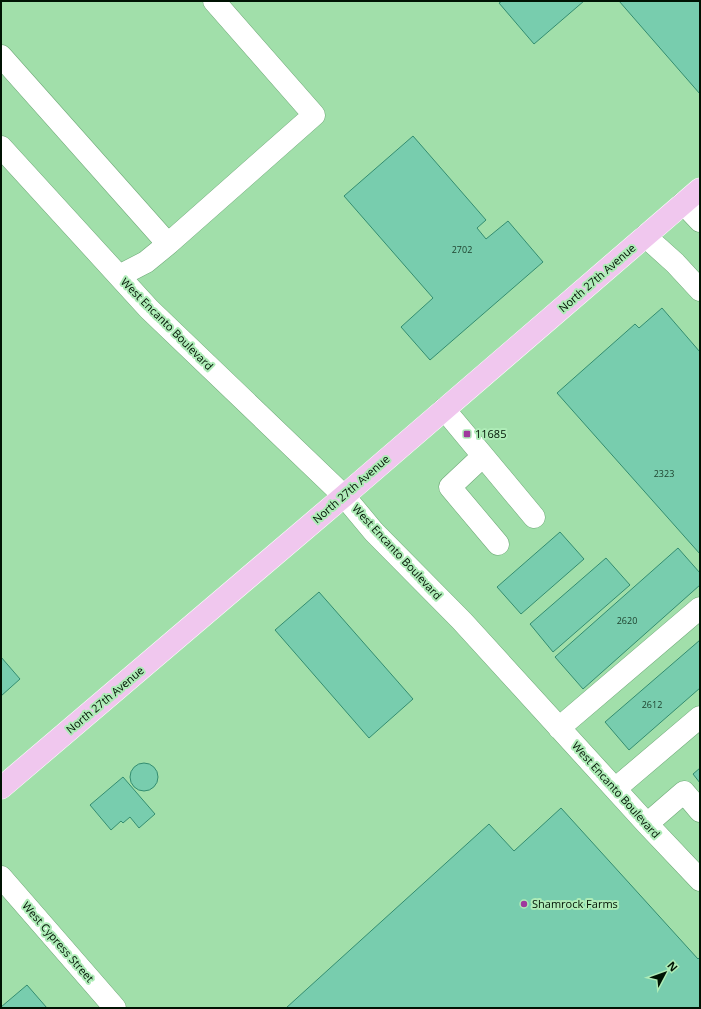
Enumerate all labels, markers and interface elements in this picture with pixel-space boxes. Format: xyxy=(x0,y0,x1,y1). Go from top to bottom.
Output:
street label: North 27th Avenue xyxy=(555,240,638,315)
house number: 2702 xyxy=(452,243,472,256)
street label: West Encanto Boulevard xyxy=(118,274,217,373)
place label: 11685 xyxy=(475,426,506,441)
marker: 11685 xyxy=(462,429,472,439)
street label: North 27th Avenue xyxy=(309,451,392,526)
house number: 2323 xyxy=(654,467,674,480)
street label: West Encanto Boulevard xyxy=(349,501,445,602)
house number: 2620 xyxy=(617,614,637,627)
street label: North 27th Avenue xyxy=(63,663,147,737)
house number: 2612 xyxy=(642,698,662,711)
street label: West Encanto Boulevard xyxy=(569,738,664,841)
place label: Shamrock Farms xyxy=(532,896,618,911)
street label: West Cypress Street xyxy=(19,898,98,985)
marker: Shamrock Farms xyxy=(519,899,529,909)
north arrow xyxy=(645,953,685,993)
text: N xyxy=(664,958,682,974)

